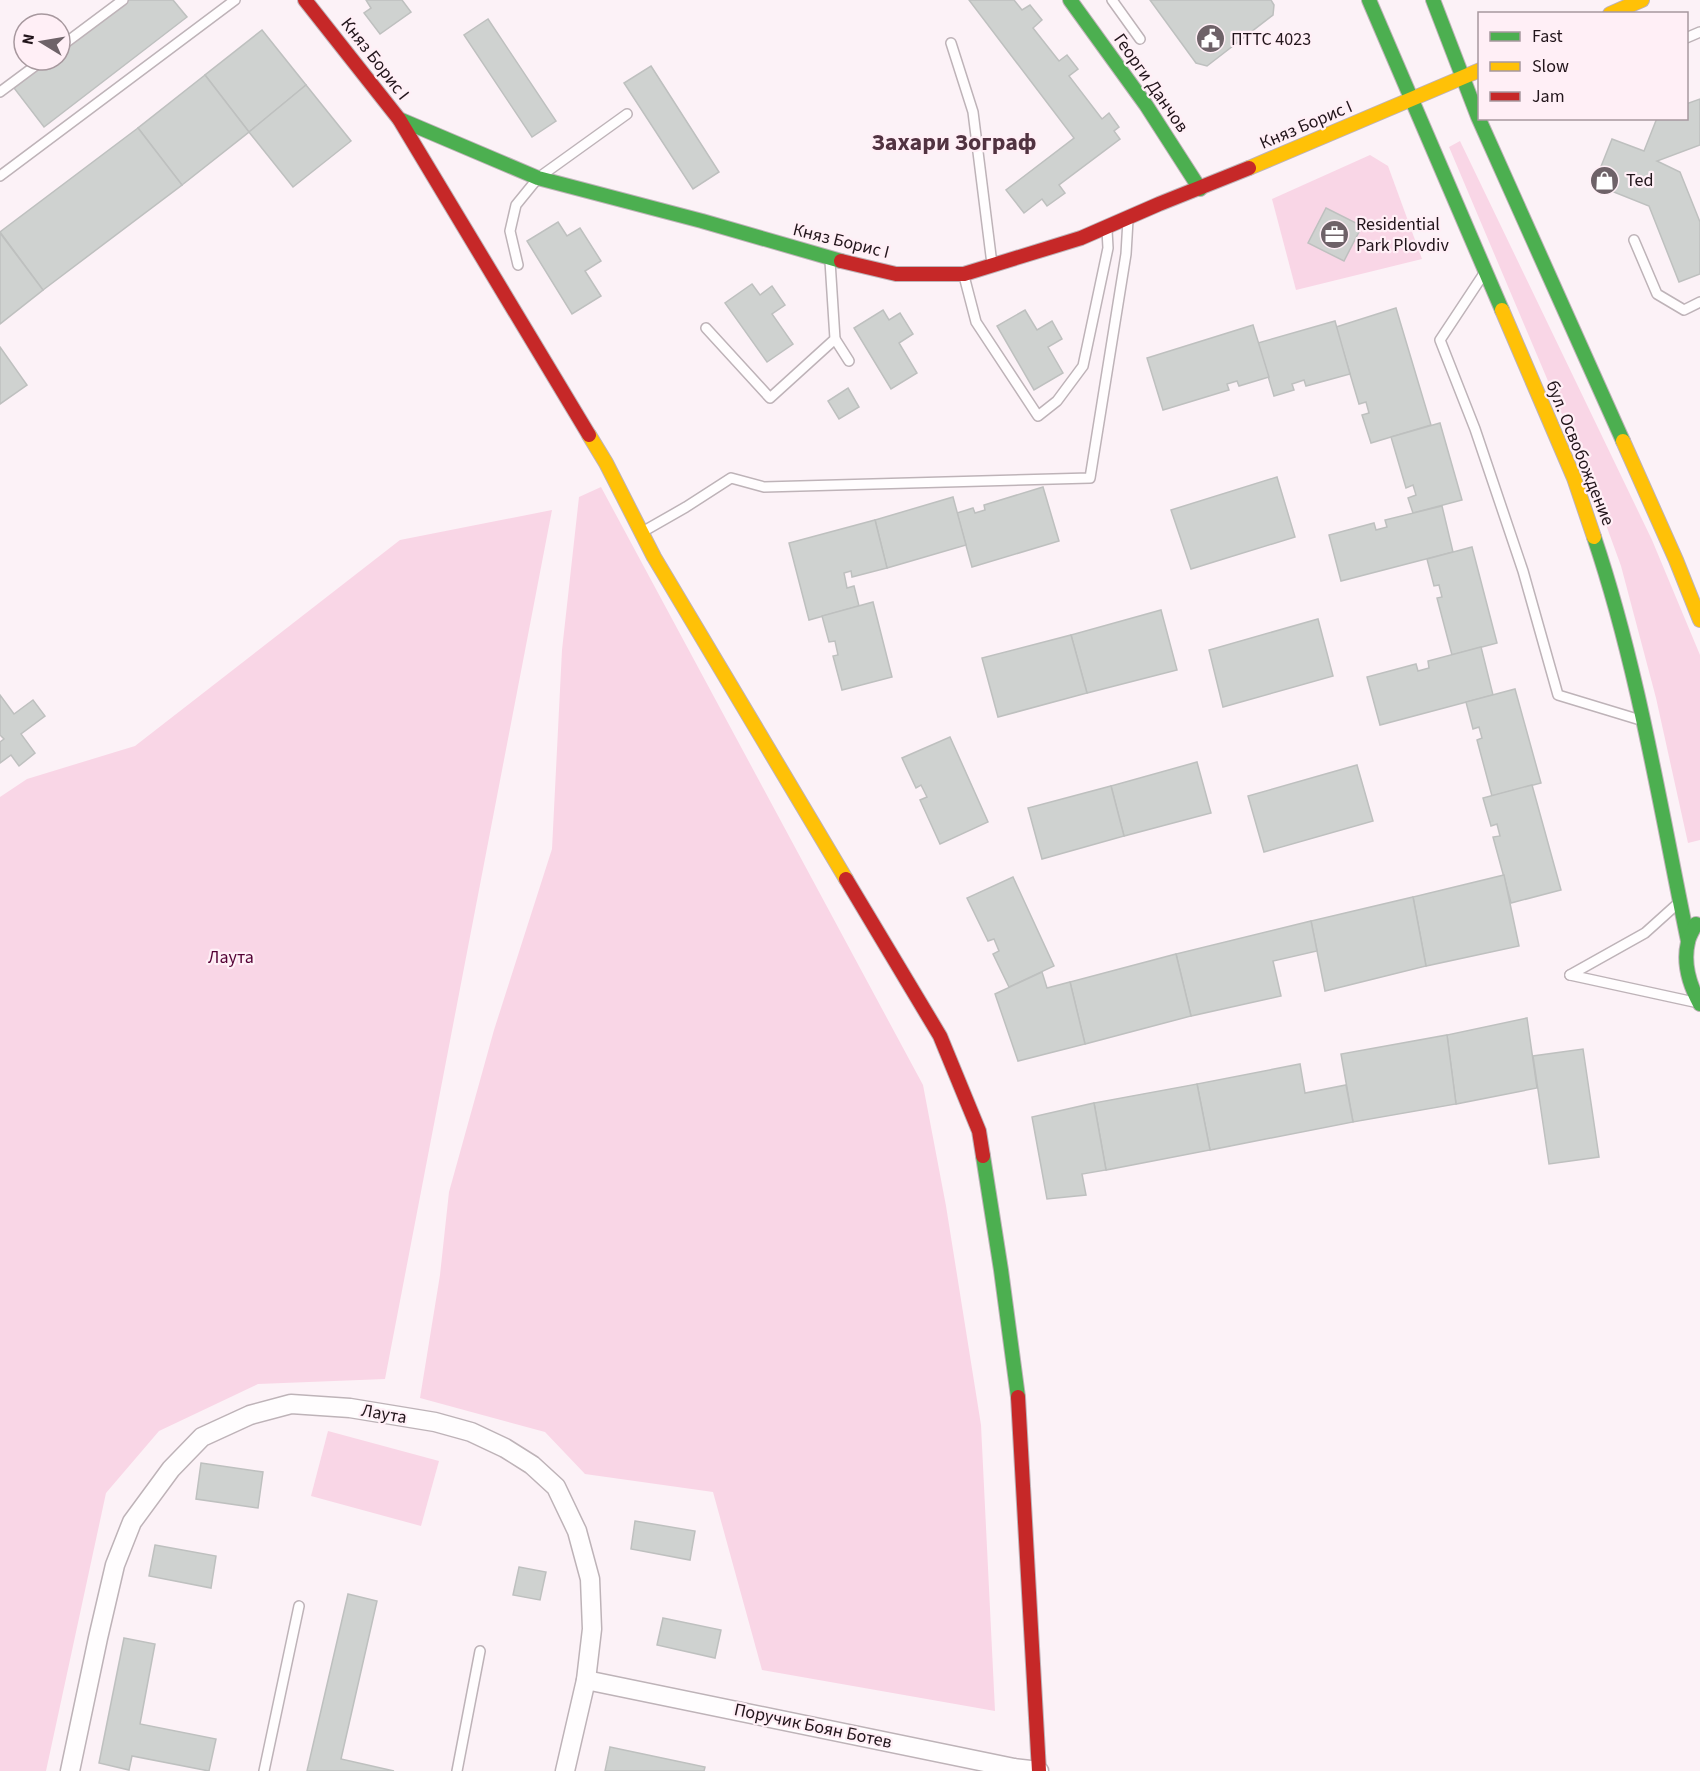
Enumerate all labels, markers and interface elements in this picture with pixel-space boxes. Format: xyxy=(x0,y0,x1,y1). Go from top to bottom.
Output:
north arrow xyxy=(12,12,72,72)
street label: Княз Борис I xyxy=(335,12,415,106)
legend xyxy=(1478,12,1688,120)
public building icon: ПТТС 4023 xyxy=(1194,23,1226,55)
text: Fast xyxy=(1532,24,1563,49)
place label: ПТТС 4023 xyxy=(1231,27,1311,52)
street label: Георги Данчов xyxy=(1108,28,1194,138)
text: N xyxy=(16,32,40,47)
text: Slow xyxy=(1532,54,1569,79)
text: Jam xyxy=(1532,84,1565,109)
street label: Княз Борис I xyxy=(1256,94,1356,156)
district label: Захари Зограф xyxy=(871,125,1037,160)
shop icon: Ted xyxy=(1589,164,1621,196)
place label: Ted xyxy=(1626,168,1653,193)
place label: Residential Park Plovdiv xyxy=(1356,212,1449,258)
street label: Княз Борис I xyxy=(790,217,892,265)
office icon: Residential Park Plovdiv xyxy=(1319,218,1351,250)
street label: бул. Освобождение xyxy=(1539,377,1621,529)
park label: Лаута xyxy=(208,945,254,970)
street label: Лаута xyxy=(359,1398,409,1430)
street label: Поручик Боян Ботев xyxy=(732,1697,894,1755)

